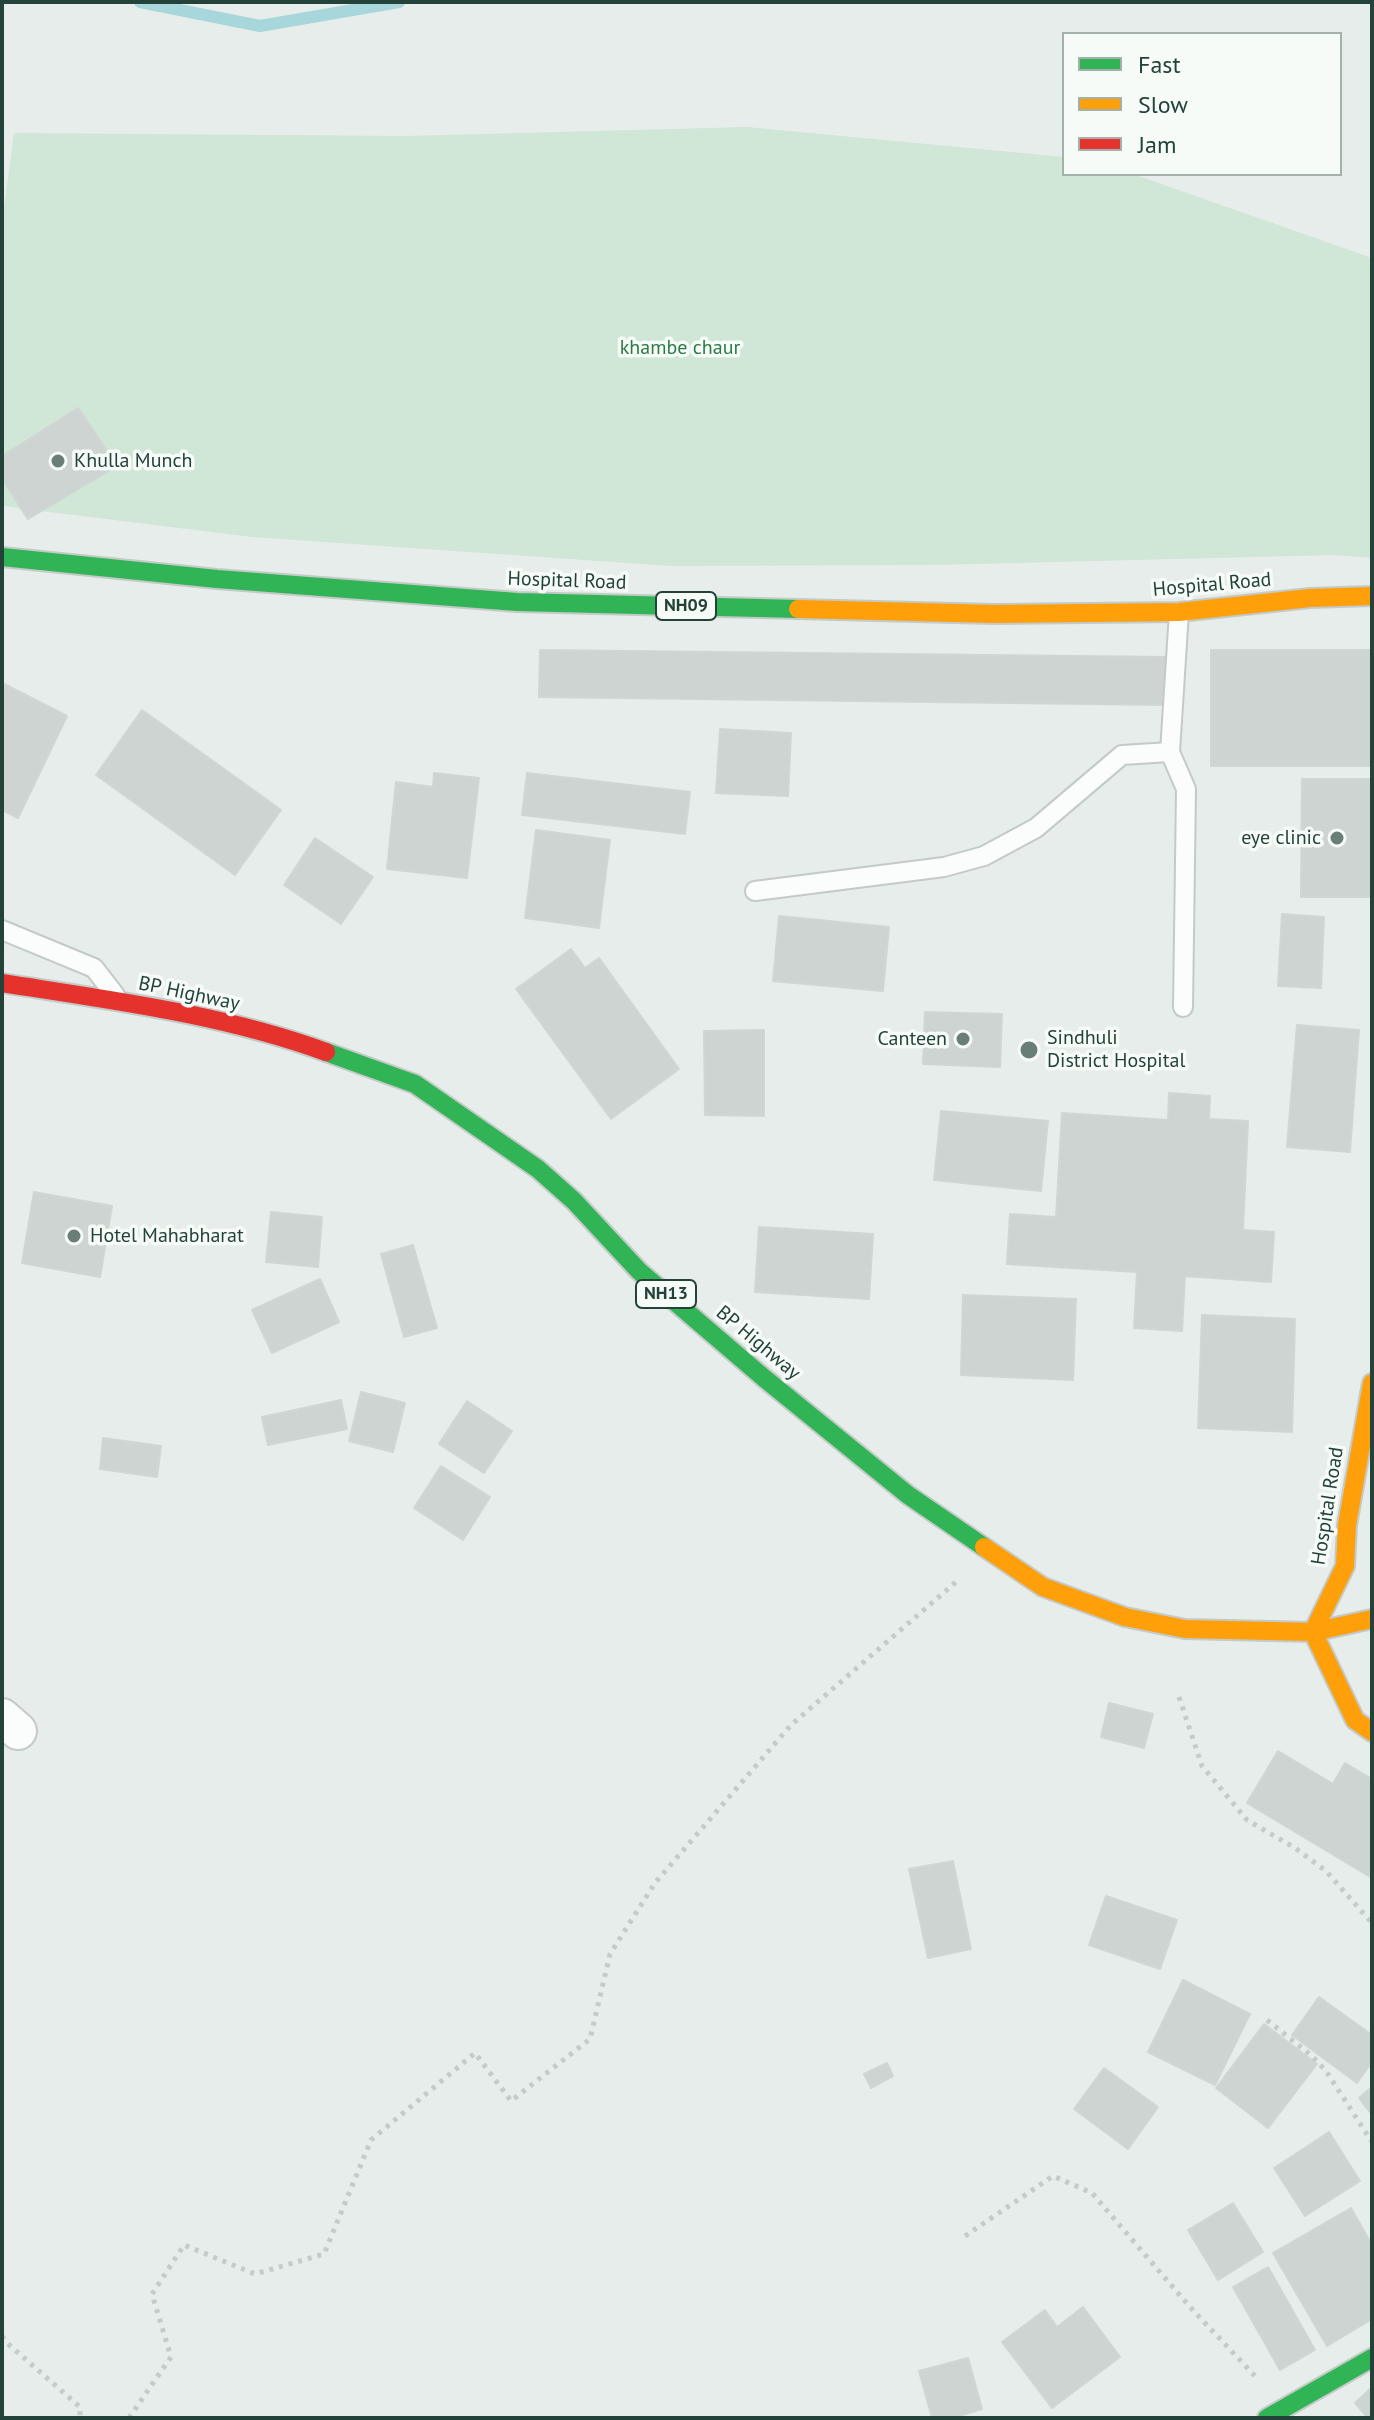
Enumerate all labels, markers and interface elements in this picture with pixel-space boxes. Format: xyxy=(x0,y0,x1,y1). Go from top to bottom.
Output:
legend xyxy=(1062,32,1342,176)
text: Fast xyxy=(1138,49,1181,80)
text: Slow xyxy=(1138,89,1188,120)
text: Jam xyxy=(1138,129,1176,160)
park label: khambe chaur xyxy=(620,336,740,360)
place label: Khulla Munch xyxy=(74,449,192,473)
marker: Khulla Munch xyxy=(49,452,67,470)
street label: Hospital Road xyxy=(507,567,627,595)
street label: Hospital Road xyxy=(1152,568,1272,602)
road number: NH09 xyxy=(656,592,716,620)
place label: eye clinic xyxy=(1241,826,1321,850)
marker: eye clinic xyxy=(1328,829,1346,847)
street label: BP Highway xyxy=(136,972,242,1016)
place label: Sindhuli District Hospital xyxy=(1047,1026,1185,1073)
place label: Canteen xyxy=(877,1027,947,1051)
marker: Canteen xyxy=(954,1030,972,1048)
marker: Sindhuli District Hospital xyxy=(1018,1039,1040,1061)
place label: Hotel Mahabharat xyxy=(90,1224,244,1248)
marker: Hotel Mahabharat xyxy=(65,1227,83,1245)
road number: NH13 xyxy=(636,1280,696,1308)
street label: BP Highway xyxy=(711,1301,805,1385)
street label: Hospital Road xyxy=(1307,1445,1349,1567)

